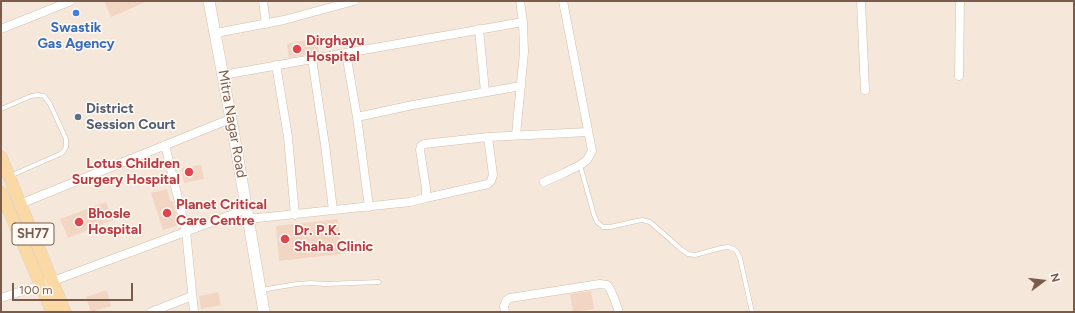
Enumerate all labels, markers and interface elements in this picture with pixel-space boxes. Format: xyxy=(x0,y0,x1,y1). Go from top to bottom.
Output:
marker: Swastik Gas Agency xyxy=(71,8,81,18)
place label: Swastik Gas Agency xyxy=(37,20,115,52)
place label: Dirghayu Hospital xyxy=(306,33,364,66)
marker: Dirghayu Hospital xyxy=(291,43,303,55)
street label: Mitra Nagar Road xyxy=(214,69,250,179)
place label: District Session Court xyxy=(86,101,176,134)
marker: District Session Court xyxy=(73,112,83,122)
place label: Lotus Children Surgery Hospital xyxy=(72,156,180,188)
marker: Lotus Children Surgery Hospital xyxy=(183,166,195,178)
place label: Planet Critical Care Centre xyxy=(176,197,267,230)
place label: Bhosle Hospital xyxy=(88,206,142,238)
marker: Planet Critical Care Centre xyxy=(161,207,173,219)
marker: Bhosle Hospital xyxy=(73,216,85,228)
road number: SH77 xyxy=(12,223,54,245)
place label: Dr. P.K. Shaha Clinic xyxy=(294,223,373,256)
marker: Dr. P.K. Shaha Clinic xyxy=(279,233,291,245)
north arrow xyxy=(1023,261,1063,301)
text: N xyxy=(1048,272,1062,284)
scale bar xyxy=(14,275,135,301)
text: 100 m xyxy=(19,283,53,297)

